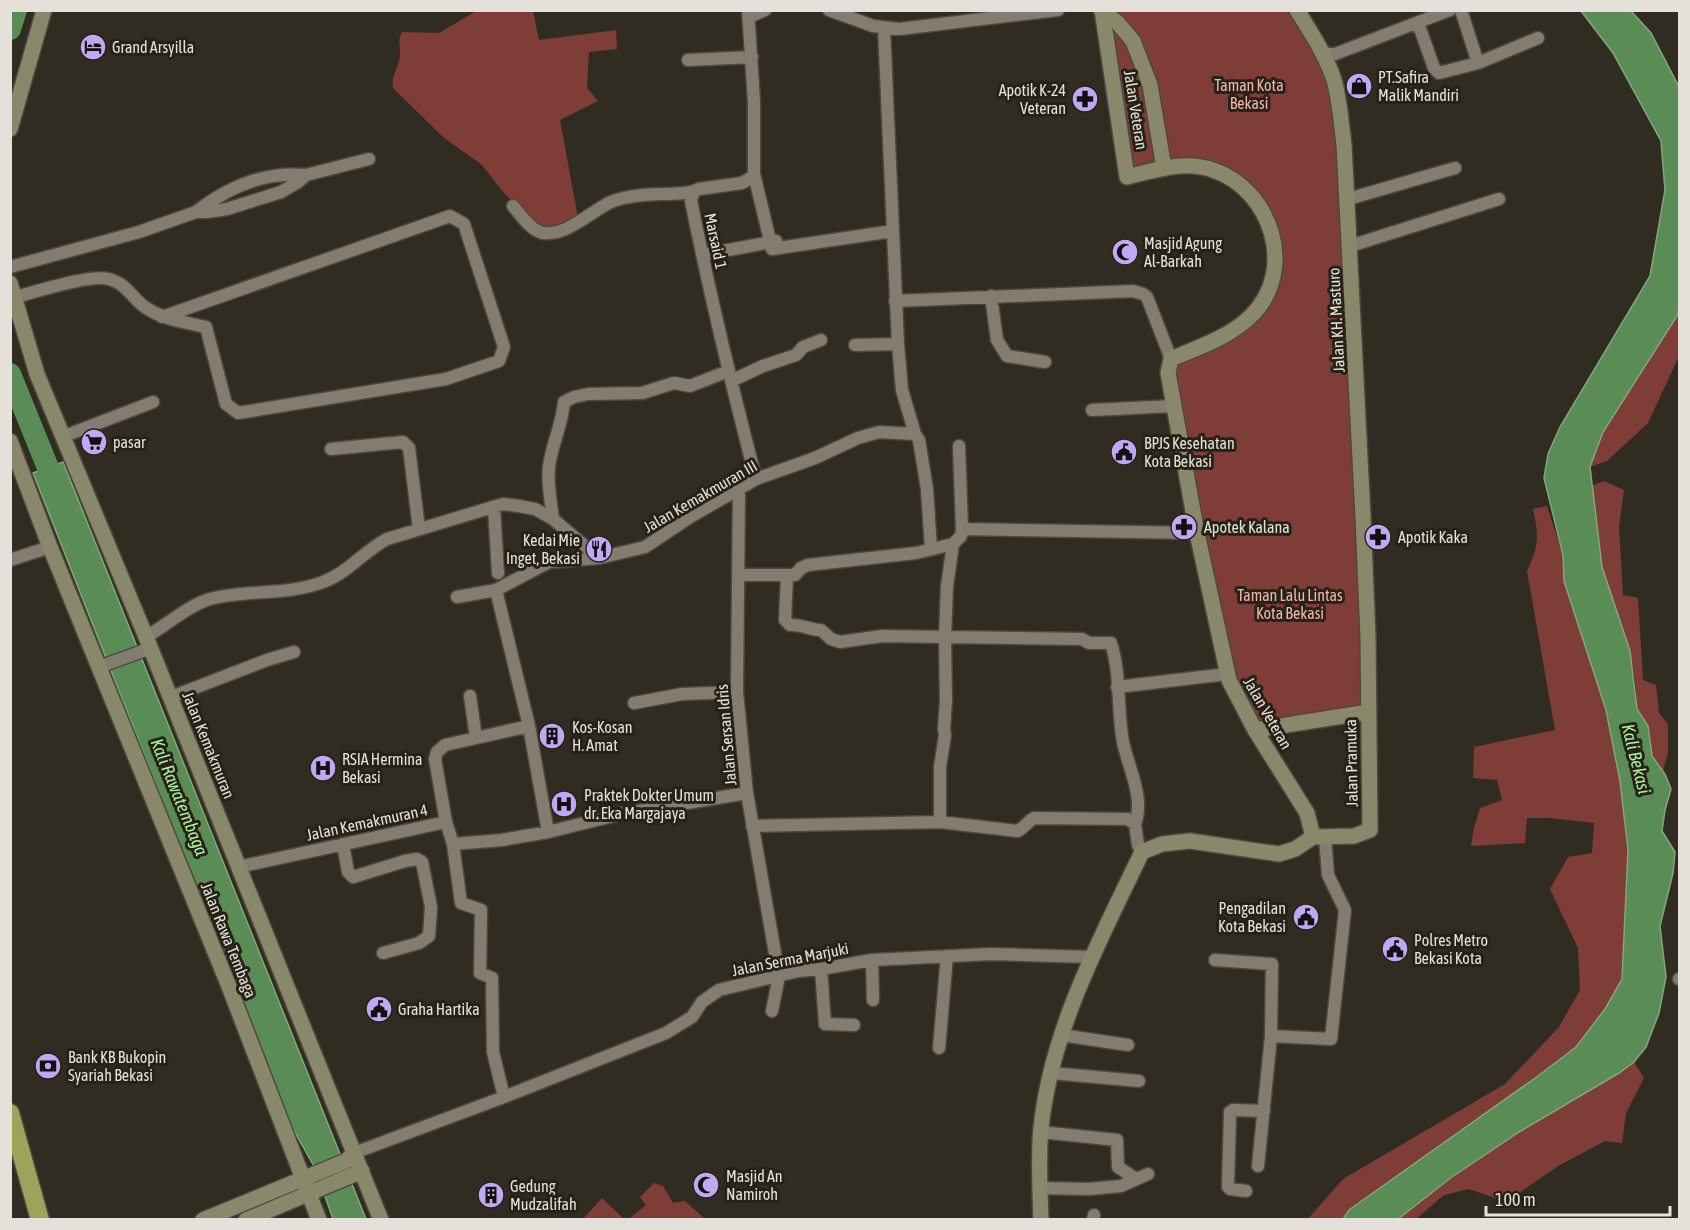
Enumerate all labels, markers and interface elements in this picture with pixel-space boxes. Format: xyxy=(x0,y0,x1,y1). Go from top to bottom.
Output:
hotel icon: Grand Arsyilla xyxy=(78,32,108,62)
place label: Grand Arsyilla xyxy=(112,38,194,57)
place label: PT.Safira Malik Mandiri xyxy=(1378,68,1459,104)
street label: Jalan Veteran xyxy=(1121,69,1151,151)
shop icon: PT.Safira Malik Mandiri xyxy=(1344,71,1374,101)
park label: Taman Kota Bekasi xyxy=(1214,76,1284,112)
place label: Apotik K-24 Veteran xyxy=(999,81,1066,117)
pharmacy icon: Apotik K-24 Veteran xyxy=(1070,84,1100,114)
street label: Marsaid 1 xyxy=(701,211,731,271)
place label: Masjid Agung Al-Barkah xyxy=(1144,234,1222,270)
mosque icon: Masjid Agung Al-Barkah xyxy=(1110,237,1140,267)
street label: Jalan KH. Masturo xyxy=(1324,267,1348,373)
supermarket icon: pasar xyxy=(79,427,109,457)
place label: pasar xyxy=(113,433,146,452)
place label: BPJS Kesehatan Kota Bekasi xyxy=(1144,434,1235,470)
public building icon: BPJS Kesehatan Kota Bekasi xyxy=(1109,437,1139,467)
street label: Jalan Kemakmuran III xyxy=(640,456,760,536)
pharmacy icon: Apotek Kalana xyxy=(1169,512,1199,542)
place label: Apotek Kalana xyxy=(1204,518,1290,537)
pharmacy icon: Apotik Kaka xyxy=(1363,522,1393,552)
place label: Apotik Kaka xyxy=(1398,528,1468,547)
place label: Kedai Mie Inget, Bekasi xyxy=(506,531,580,568)
restaurant icon: Kedai Mie Inget, Bekasi xyxy=(584,534,614,564)
park label: Taman Lalu Lintas Kota Bekasi xyxy=(1237,586,1343,622)
street label: Jalan Veteran xyxy=(1240,674,1296,752)
street label: Jalan Sersan Idris xyxy=(713,683,739,786)
street label: Jalan Kemakmuran xyxy=(179,689,239,801)
place label: Kos-Kosan H. Amat xyxy=(572,718,633,754)
street label: Jalan Pramuka xyxy=(1341,719,1361,807)
building icon: Kos-Kosan H. Amat xyxy=(537,721,567,751)
water label: Kali Bekasi xyxy=(1618,722,1655,796)
water label: Kali Rawatembaga xyxy=(146,735,213,859)
place label: RSIA Hermina Bekasi xyxy=(342,750,423,786)
hospital icon: RSIA Hermina Bekasi xyxy=(308,753,338,783)
place label: Praktek Dokter Umum dr. Eka Margajaya xyxy=(584,786,714,823)
hospital icon: Praktek Dokter Umum dr. Eka Margajaya xyxy=(549,789,579,819)
street label: Jalan Kemakmuran 4 xyxy=(305,800,429,844)
street label: Jalan Rawa Tembaga xyxy=(197,880,260,1001)
place label: Pengadilan Kota Bekasi xyxy=(1218,899,1286,935)
public building icon: Pengadilan Kota Bekasi xyxy=(1291,902,1321,932)
place label: Polres Metro Bekasi Kota xyxy=(1414,931,1488,967)
public building icon: Polres Metro Bekasi Kota xyxy=(1380,934,1410,964)
street label: Jalan Serma Marjuki xyxy=(730,939,850,980)
public building icon: Graha Hartika xyxy=(364,994,394,1024)
place label: Graha Hartika xyxy=(398,1000,480,1018)
place label: Bank KB Bukopin Syariah Bekasi xyxy=(68,1048,166,1085)
bank icon: Bank KB Bukopin Syariah Bekasi xyxy=(33,1051,63,1081)
place label: Masjid An Namiroh xyxy=(726,1167,783,1203)
mosque icon: Masjid An Namiroh xyxy=(691,1170,721,1200)
place label: Gedung Mudzalifah xyxy=(510,1177,577,1213)
scale bar xyxy=(1486,1179,1670,1217)
building icon: Gedung Mudzalifah xyxy=(476,1180,506,1210)
text: 100 m xyxy=(1495,1189,1536,1210)

